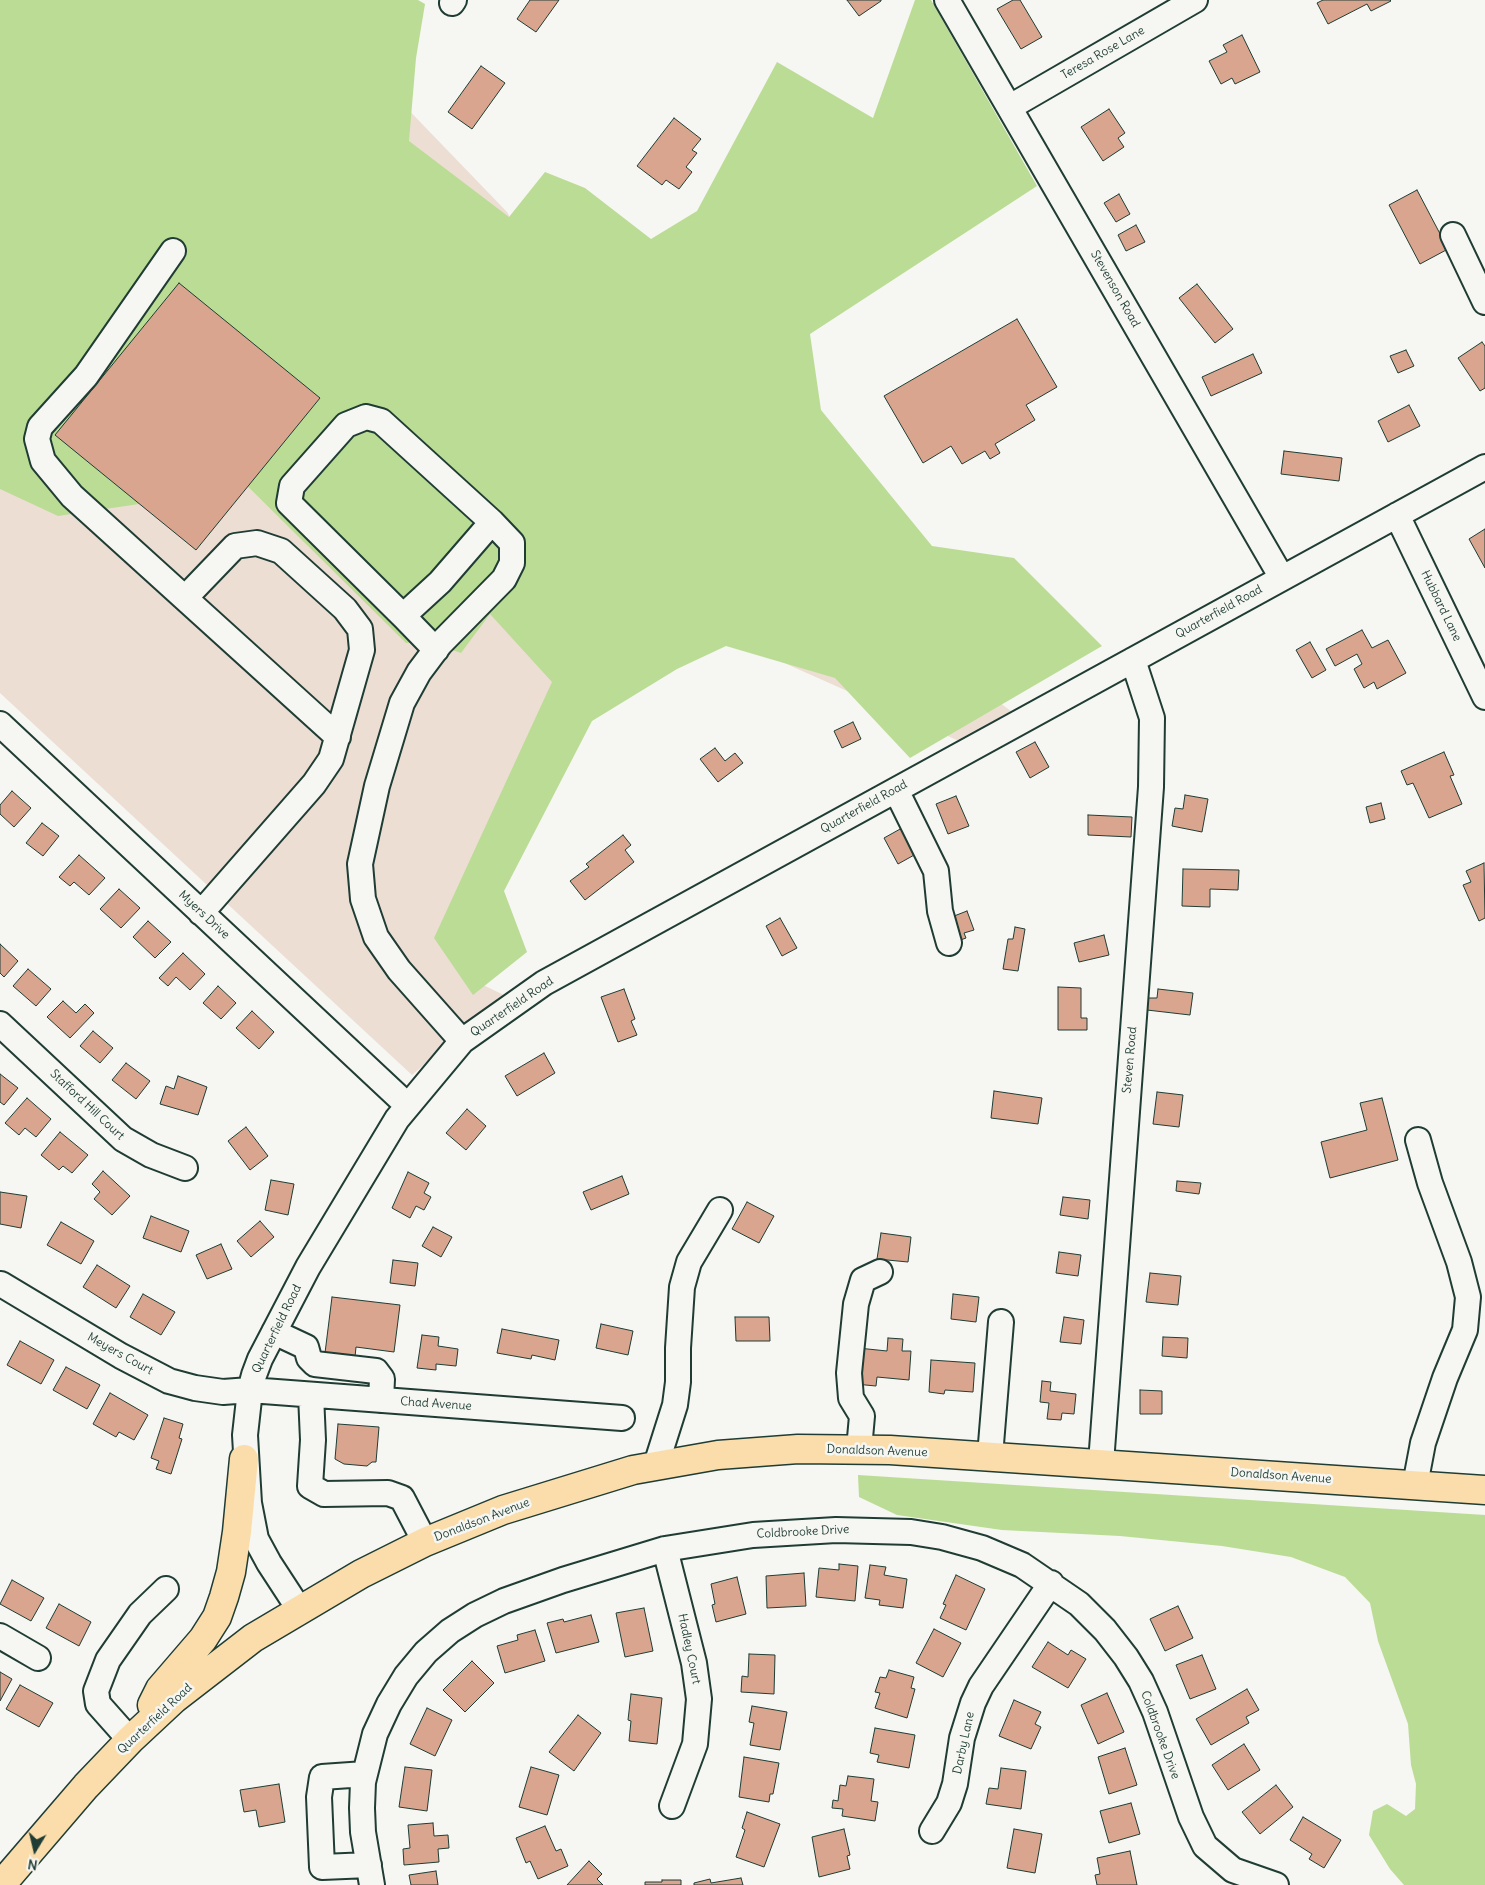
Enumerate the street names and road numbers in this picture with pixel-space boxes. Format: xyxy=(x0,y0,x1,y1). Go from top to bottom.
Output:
street label: Teresa Rose Lane xyxy=(1059,23,1147,83)
street label: Stevenson Road xyxy=(1087,248,1143,330)
street label: Hubbard Lane xyxy=(1418,568,1464,644)
street label: Quarterfield Road xyxy=(1173,582,1265,642)
street label: Quarterfield Road xyxy=(818,777,910,837)
street label: Myers Drive xyxy=(175,888,233,942)
street label: Quarterfield Road xyxy=(468,974,556,1040)
street label: Steven Road xyxy=(1120,1026,1140,1094)
street label: Stafford Hill Court xyxy=(47,1067,127,1143)
street label: Quarterfield Road xyxy=(249,1282,305,1376)
street label: Meyers Court xyxy=(85,1330,155,1378)
street label: Chad Avenue xyxy=(400,1394,472,1414)
street label: Donaldson Avenue xyxy=(826,1442,928,1460)
street label: Donaldson Avenue xyxy=(1230,1465,1332,1487)
street label: Donaldson Avenue xyxy=(432,1495,532,1545)
street label: Coldbrooke Drive xyxy=(756,1522,850,1542)
street label: Hadley Court xyxy=(674,1612,704,1686)
street label: Quarterfield Road xyxy=(115,1681,195,1757)
street label: Coldbrooke Drive xyxy=(1137,1689,1183,1781)
street label: Darby Lane xyxy=(950,1711,978,1775)

